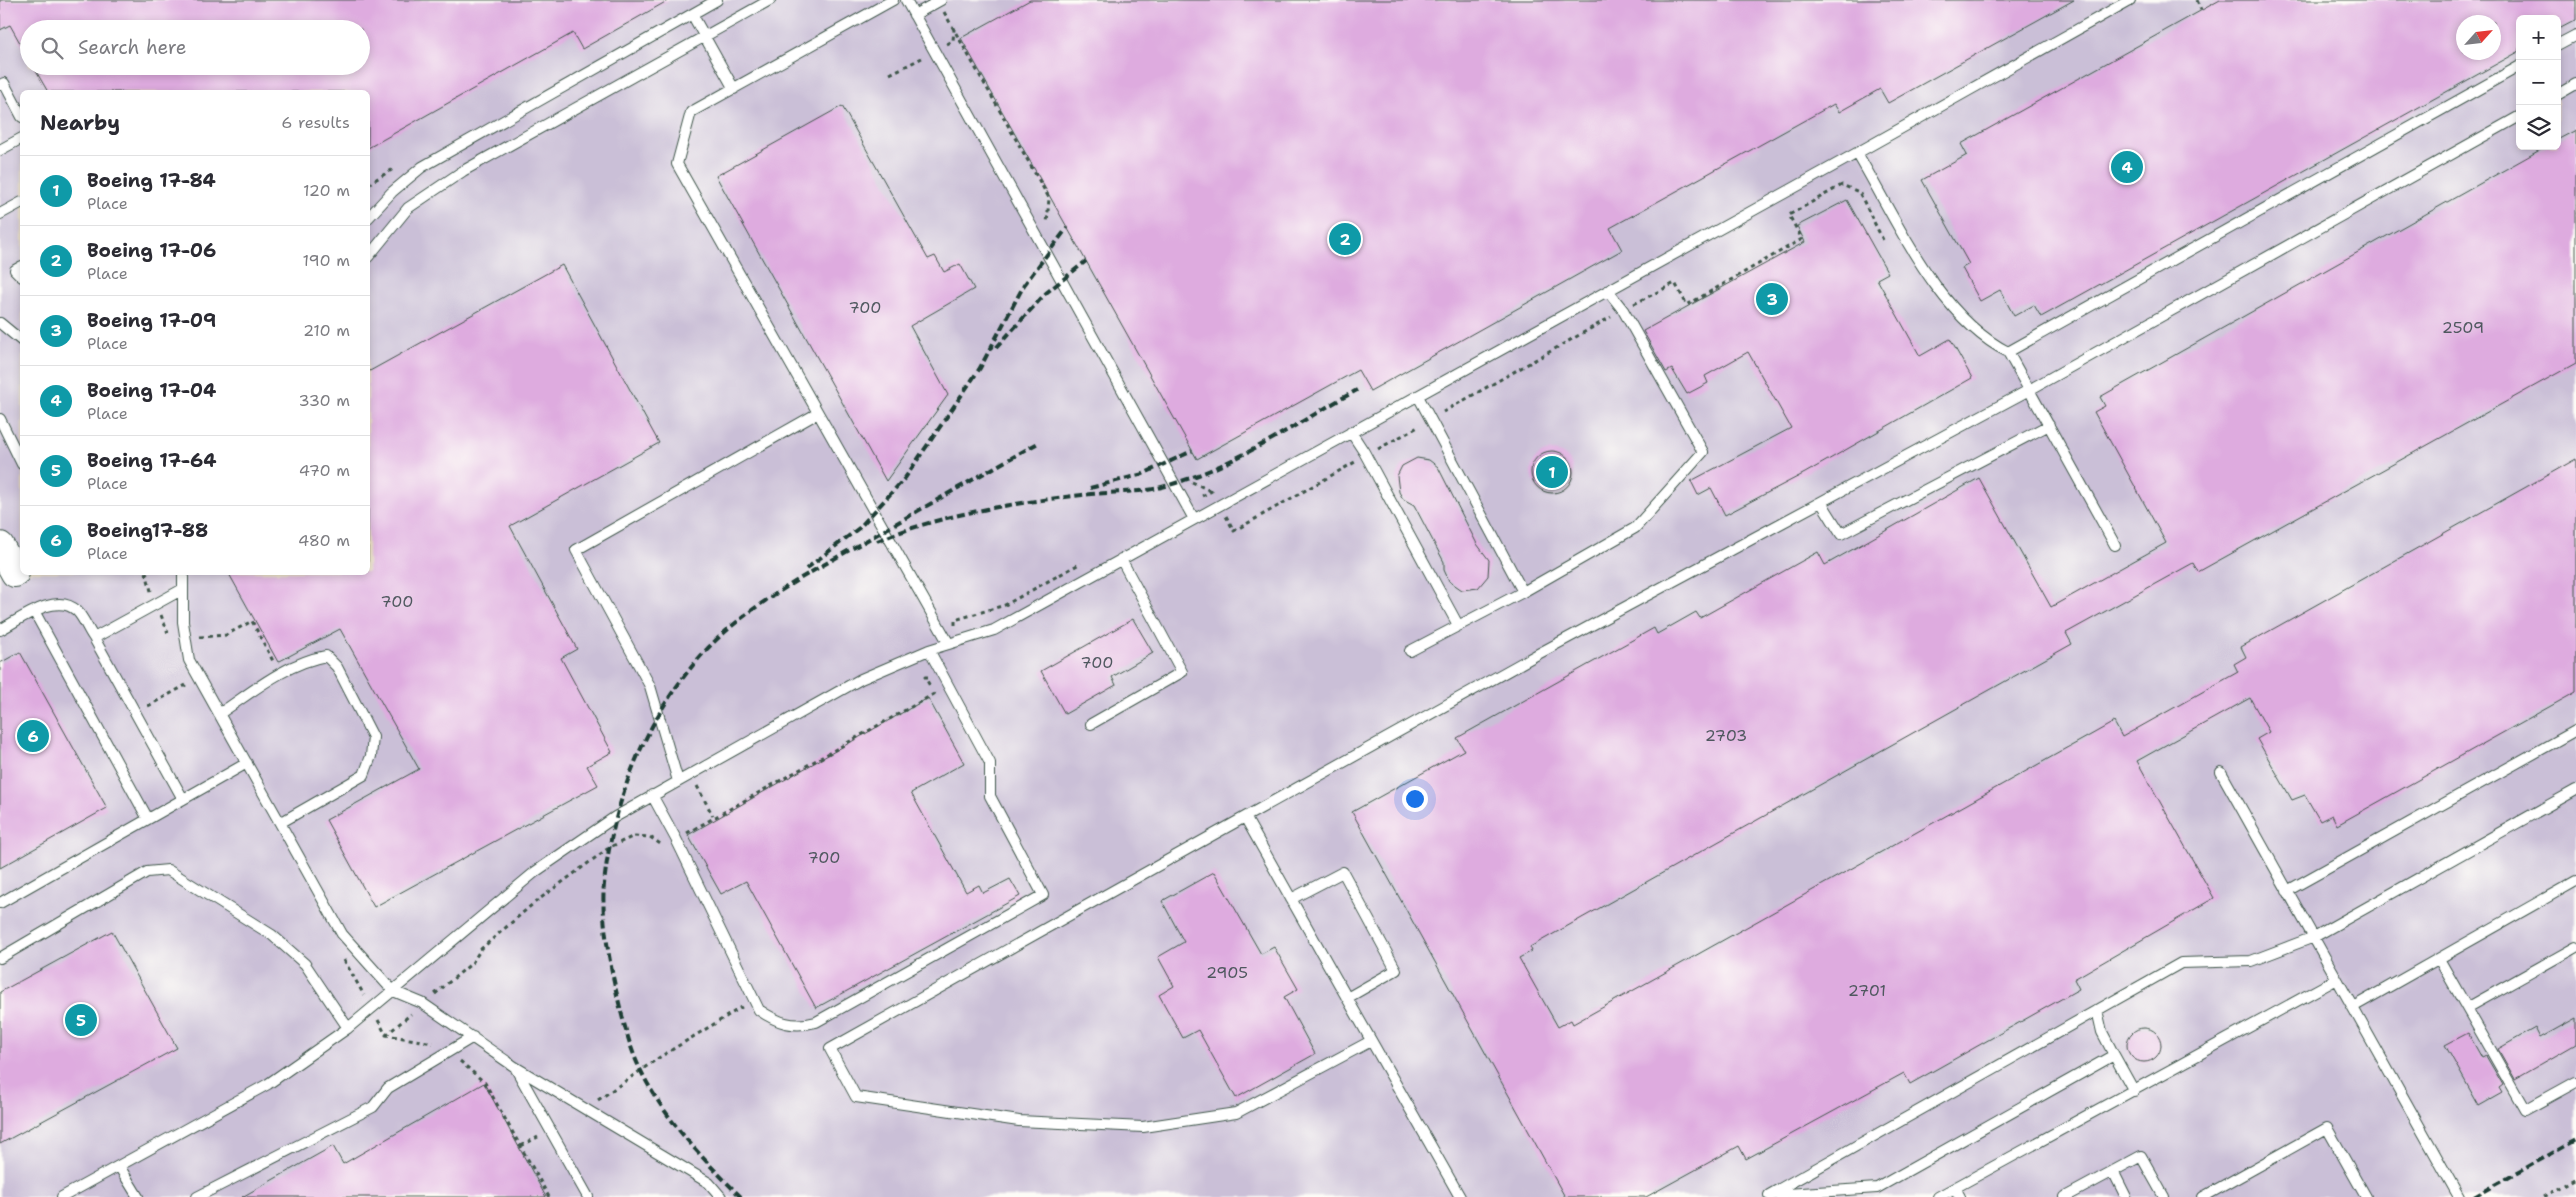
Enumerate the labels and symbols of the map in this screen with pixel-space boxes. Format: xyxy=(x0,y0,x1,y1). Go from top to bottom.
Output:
north arrow xyxy=(2456,15,2501,60)
pin: 4 xyxy=(2111,148,2143,186)
pin: 2 xyxy=(1329,220,1361,258)
pin: 3 xyxy=(1756,280,1788,318)
house number: 700 xyxy=(848,297,882,318)
house number: 2509 xyxy=(2442,317,2484,338)
pin: 1 xyxy=(1536,453,1568,491)
house number: 700 xyxy=(380,591,414,612)
house number: 700 xyxy=(1080,652,1114,673)
pin: 6 xyxy=(17,717,49,755)
house number: 2703 xyxy=(1705,725,1747,746)
your location xyxy=(1402,786,1428,812)
house number: 700 xyxy=(807,847,841,868)
house number: 2905 xyxy=(1206,962,1248,983)
house number: 2701 xyxy=(1848,980,1886,1001)
pin: 5 xyxy=(65,1001,97,1039)

